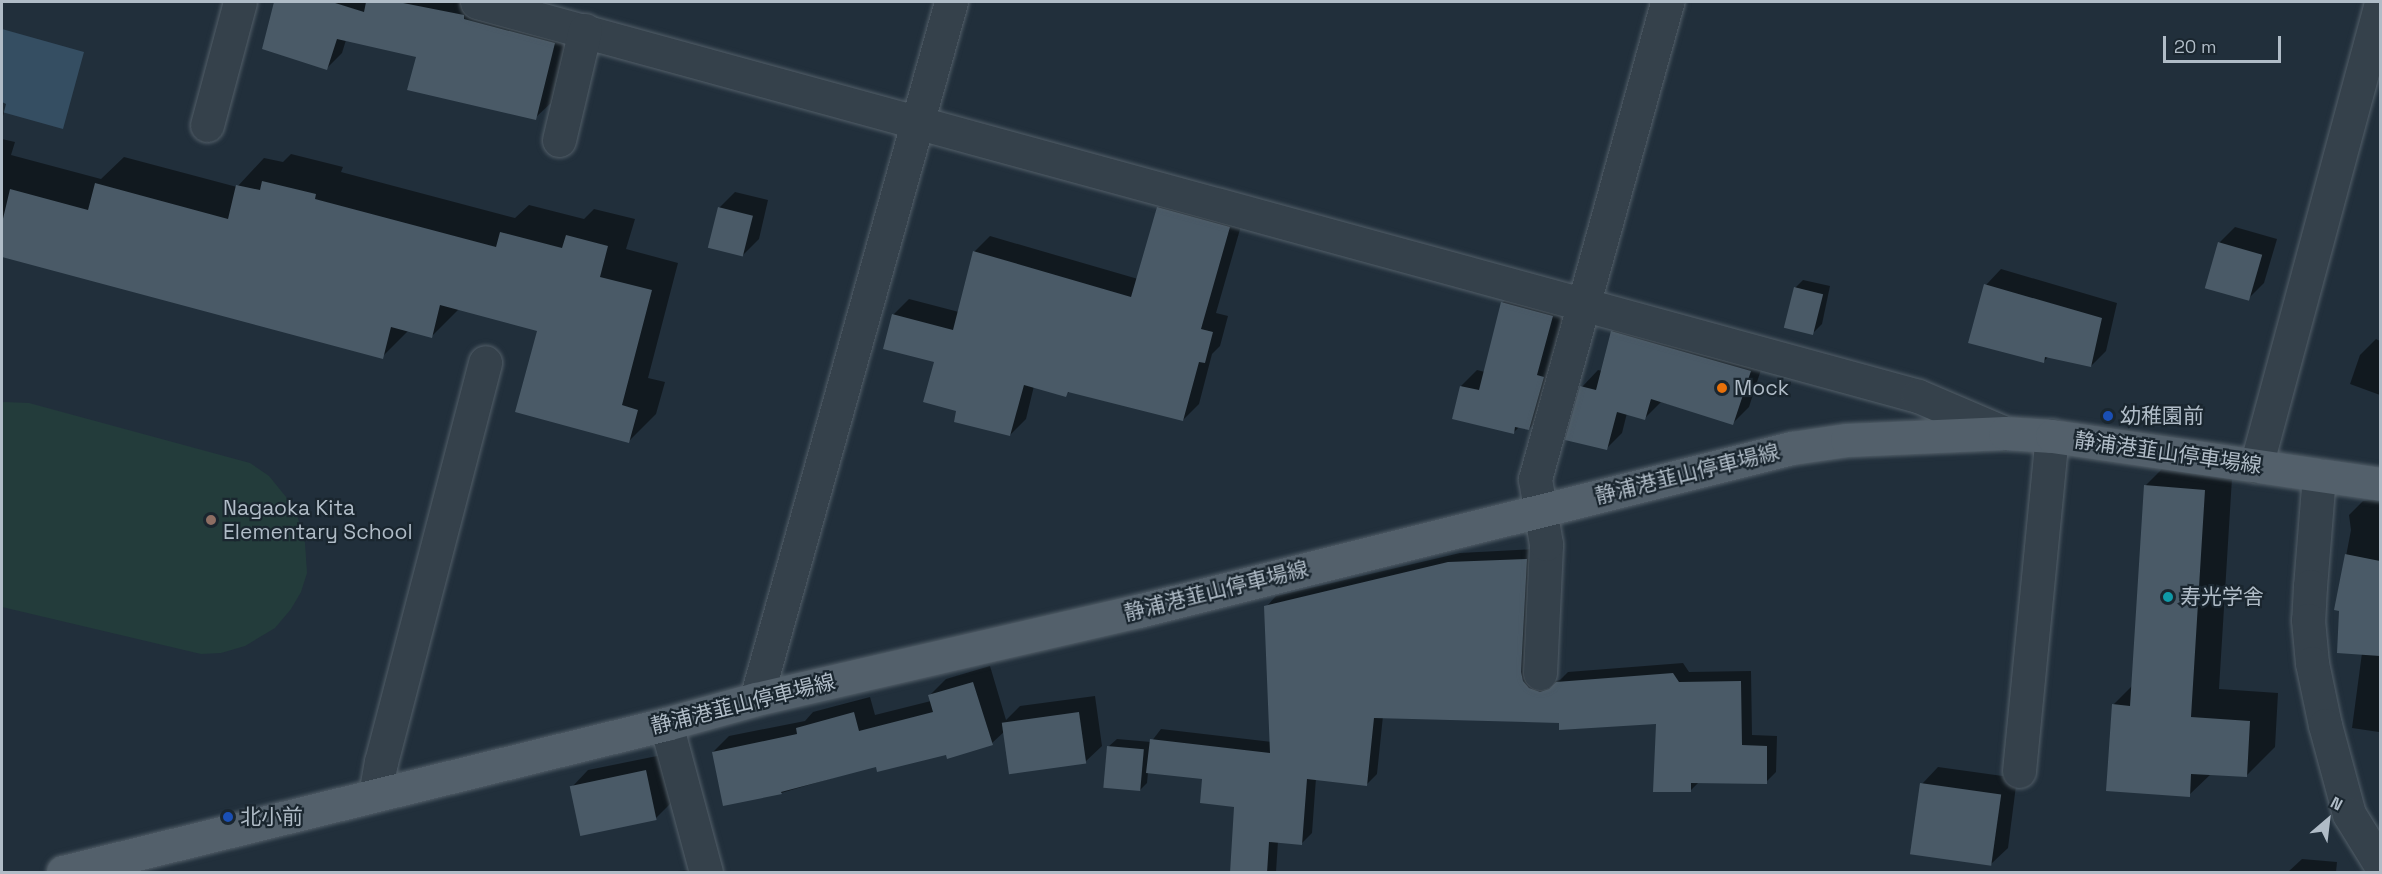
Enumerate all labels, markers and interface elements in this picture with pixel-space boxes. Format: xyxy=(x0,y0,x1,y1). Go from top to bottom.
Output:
scale bar xyxy=(2166,24,2284,62)
text: 20 m xyxy=(2174,35,2217,58)
place label: Mock xyxy=(1734,375,1789,401)
marker: Mock xyxy=(1715,381,1729,395)
place label: 幼稚園前 xyxy=(2120,403,2204,429)
marker: 幼稚園前 xyxy=(2101,409,2115,423)
street label: 静浦港韮山停車場線 xyxy=(2073,427,2263,479)
street label: 静浦港韮山停車場線 xyxy=(1592,439,1782,509)
place label: Nagaoka Kita Elementary School xyxy=(223,495,413,545)
marker: Nagaoka Kita Elementary School xyxy=(204,513,218,527)
street label: 静浦港韮山停車場線 xyxy=(1121,556,1311,626)
place label: 寿光学舎 xyxy=(2180,584,2264,610)
marker: 寿光学舎 xyxy=(2161,590,2175,604)
street label: 静浦港韮山停車場線 xyxy=(648,669,838,739)
north arrow xyxy=(2298,790,2358,850)
text: N xyxy=(2327,792,2346,815)
place label: 北小前 xyxy=(240,804,303,830)
marker: 北小前 xyxy=(221,810,235,824)

